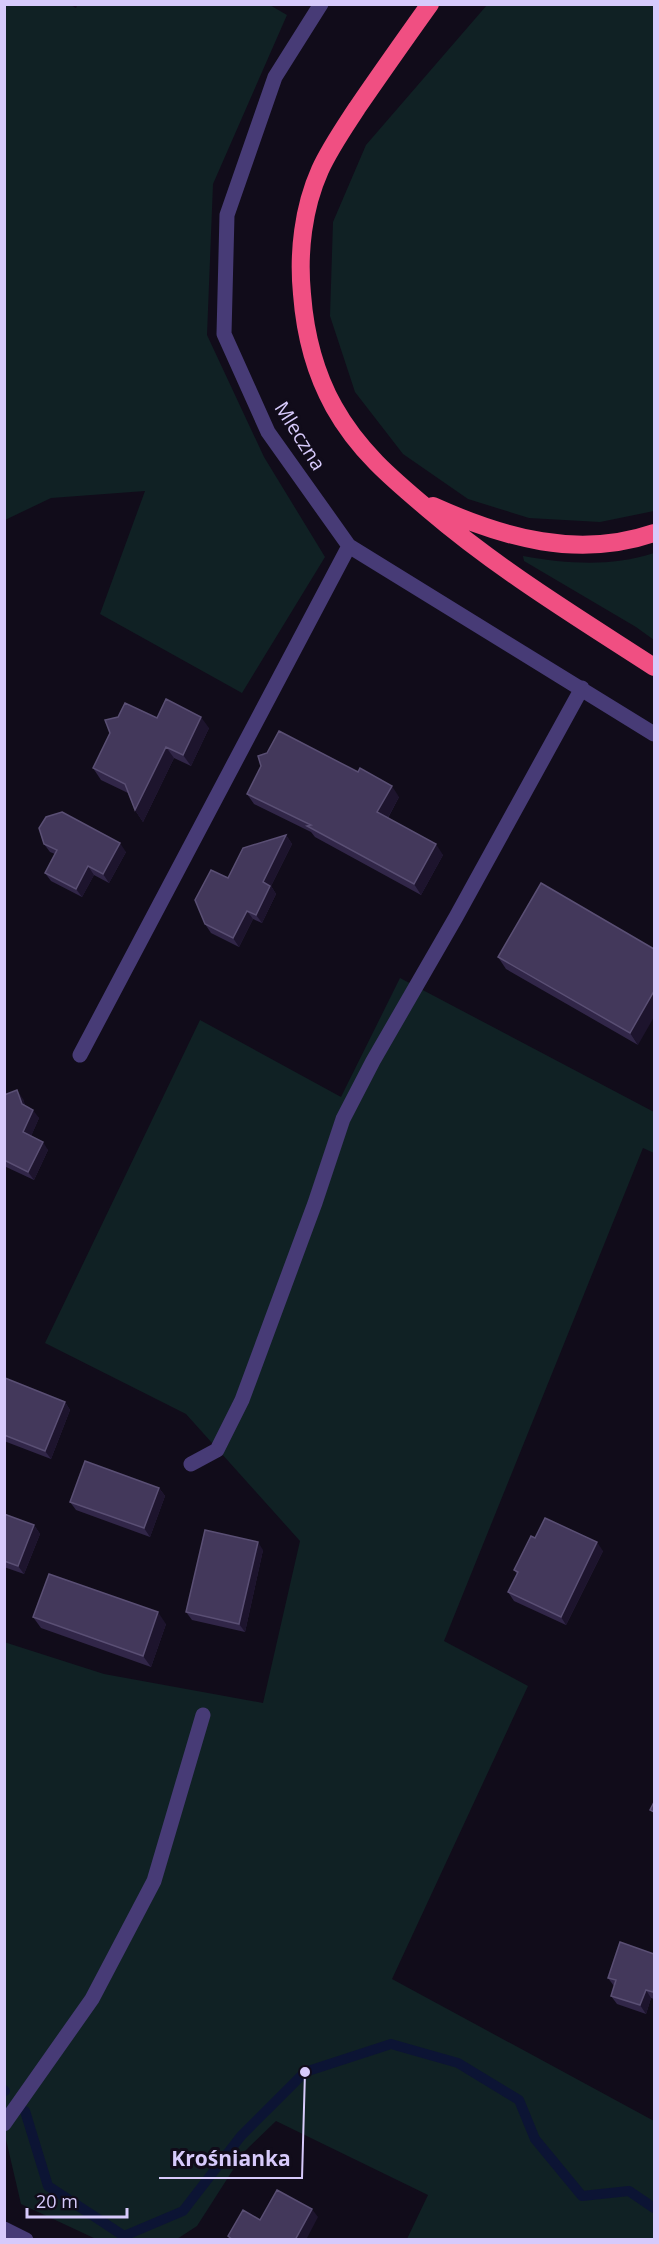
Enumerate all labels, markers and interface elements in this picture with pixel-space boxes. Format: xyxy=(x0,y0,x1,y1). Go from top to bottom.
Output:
street label: Mleczna xyxy=(269,396,332,475)
callout: Krośnianka xyxy=(159,2139,302,2178)
text: Krośnianka xyxy=(171,2144,291,2172)
scale bar xyxy=(27,2181,128,2219)
text: 20 m xyxy=(36,2189,78,2213)

